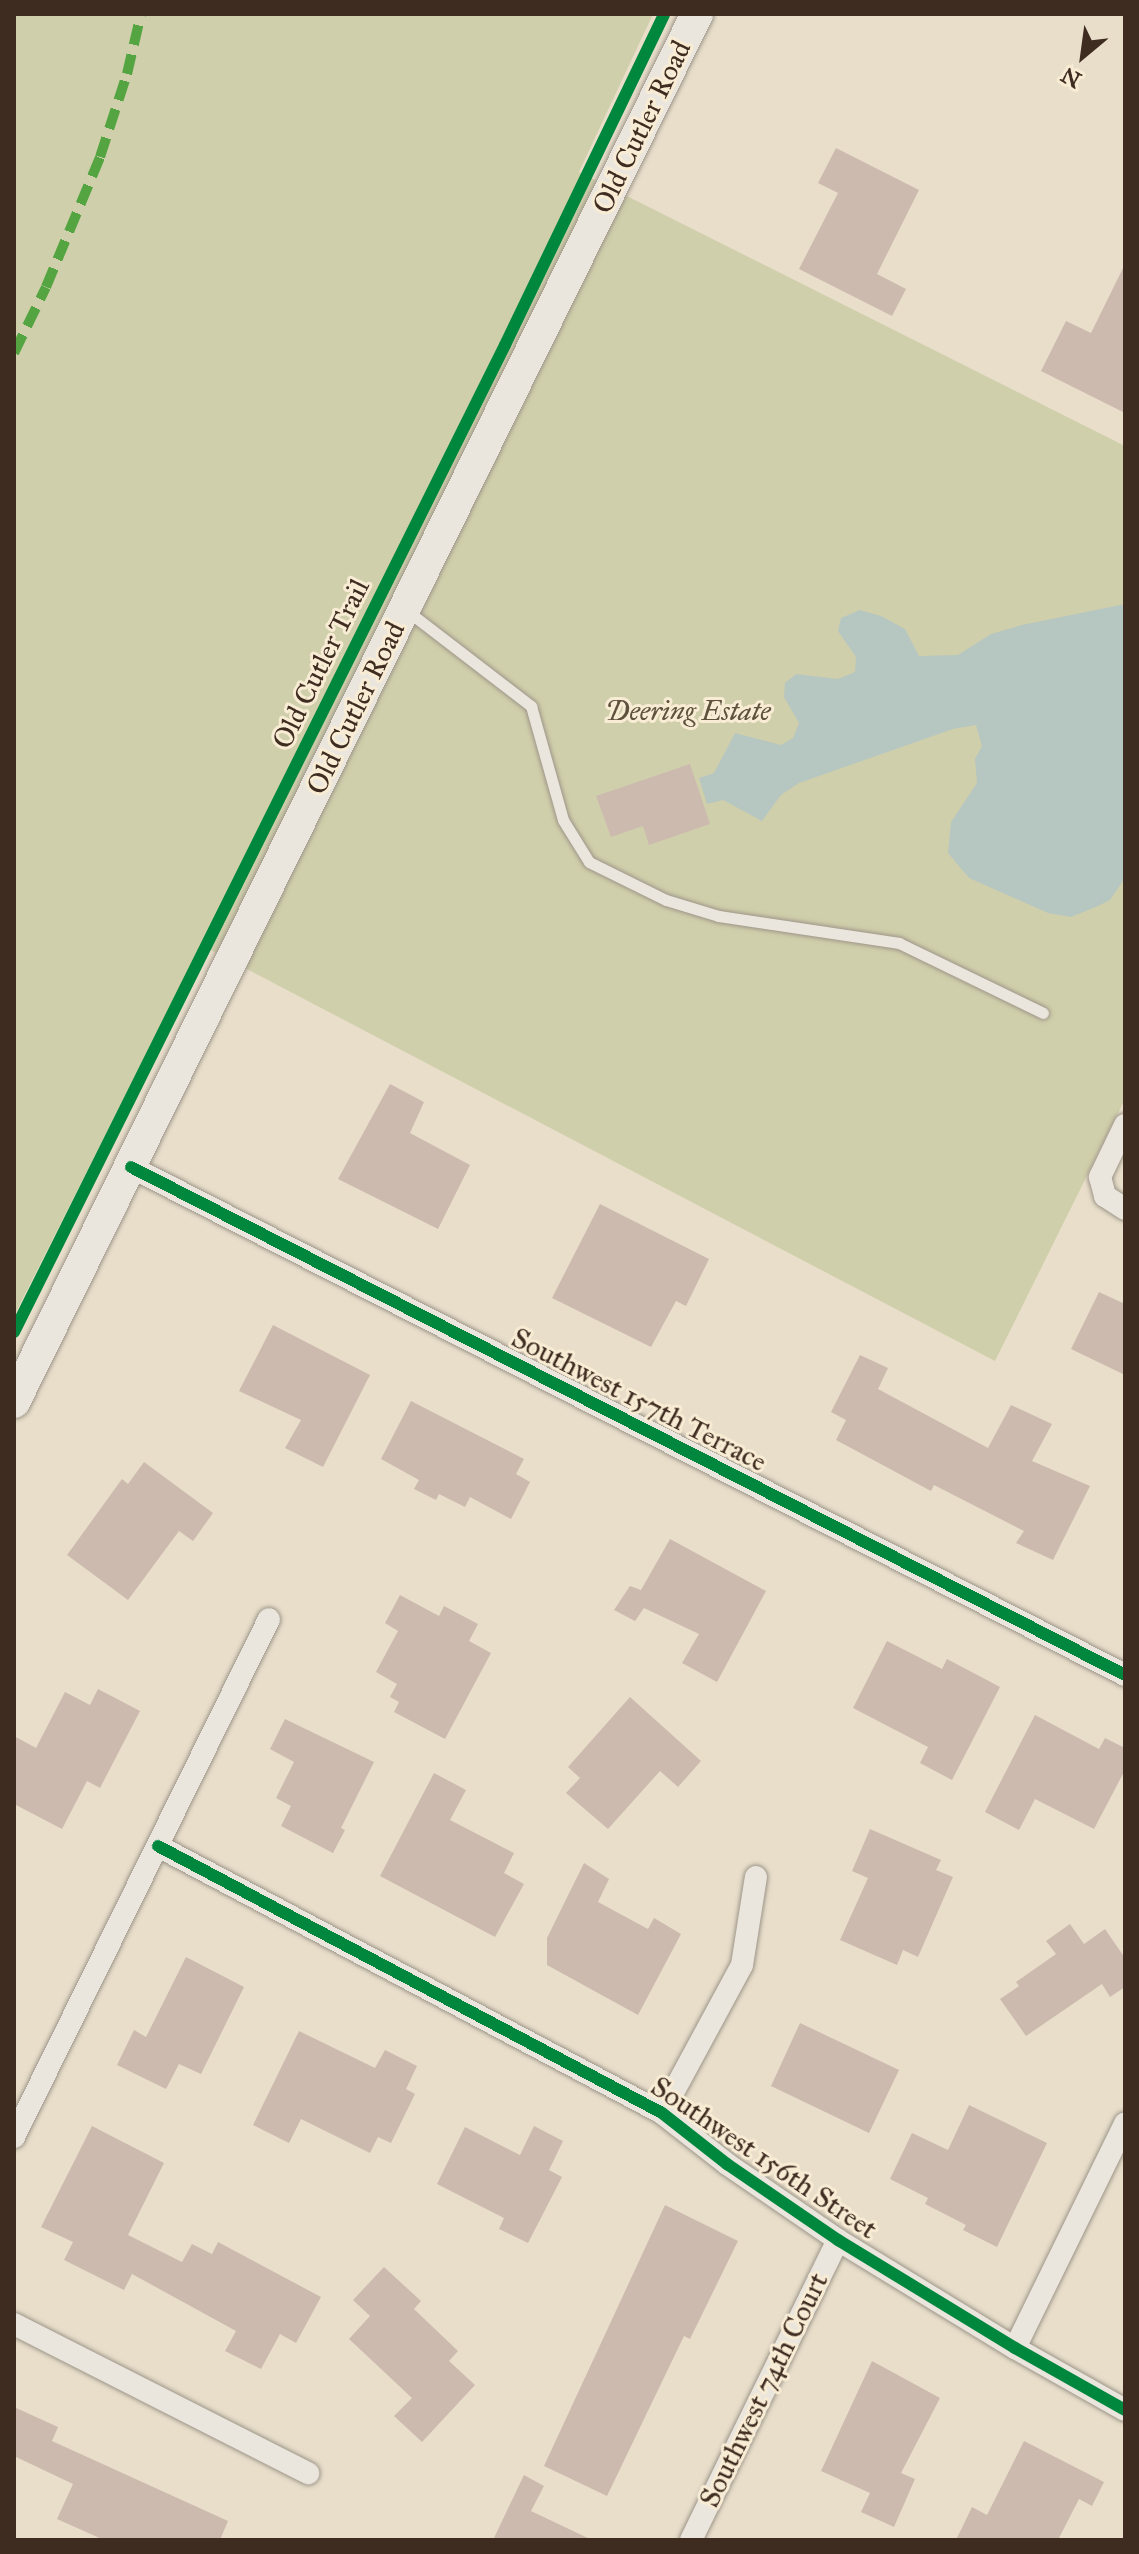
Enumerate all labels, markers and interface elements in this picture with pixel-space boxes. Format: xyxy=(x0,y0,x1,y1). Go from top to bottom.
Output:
north arrow xyxy=(1043,16,1123,96)
street label: Old Cutler Road xyxy=(586,35,698,219)
text: N xyxy=(1056,61,1086,94)
street label: Old Cutler Trail xyxy=(265,574,377,754)
street label: Old Cutler Road xyxy=(300,616,412,800)
park label: Deering Estate xyxy=(605,694,771,728)
street label: Southwest 157th Terrace xyxy=(506,1321,772,1479)
street label: Southwest 156th Street xyxy=(644,2070,884,2246)
street label: Southwest 74th Court xyxy=(693,2267,835,2513)

